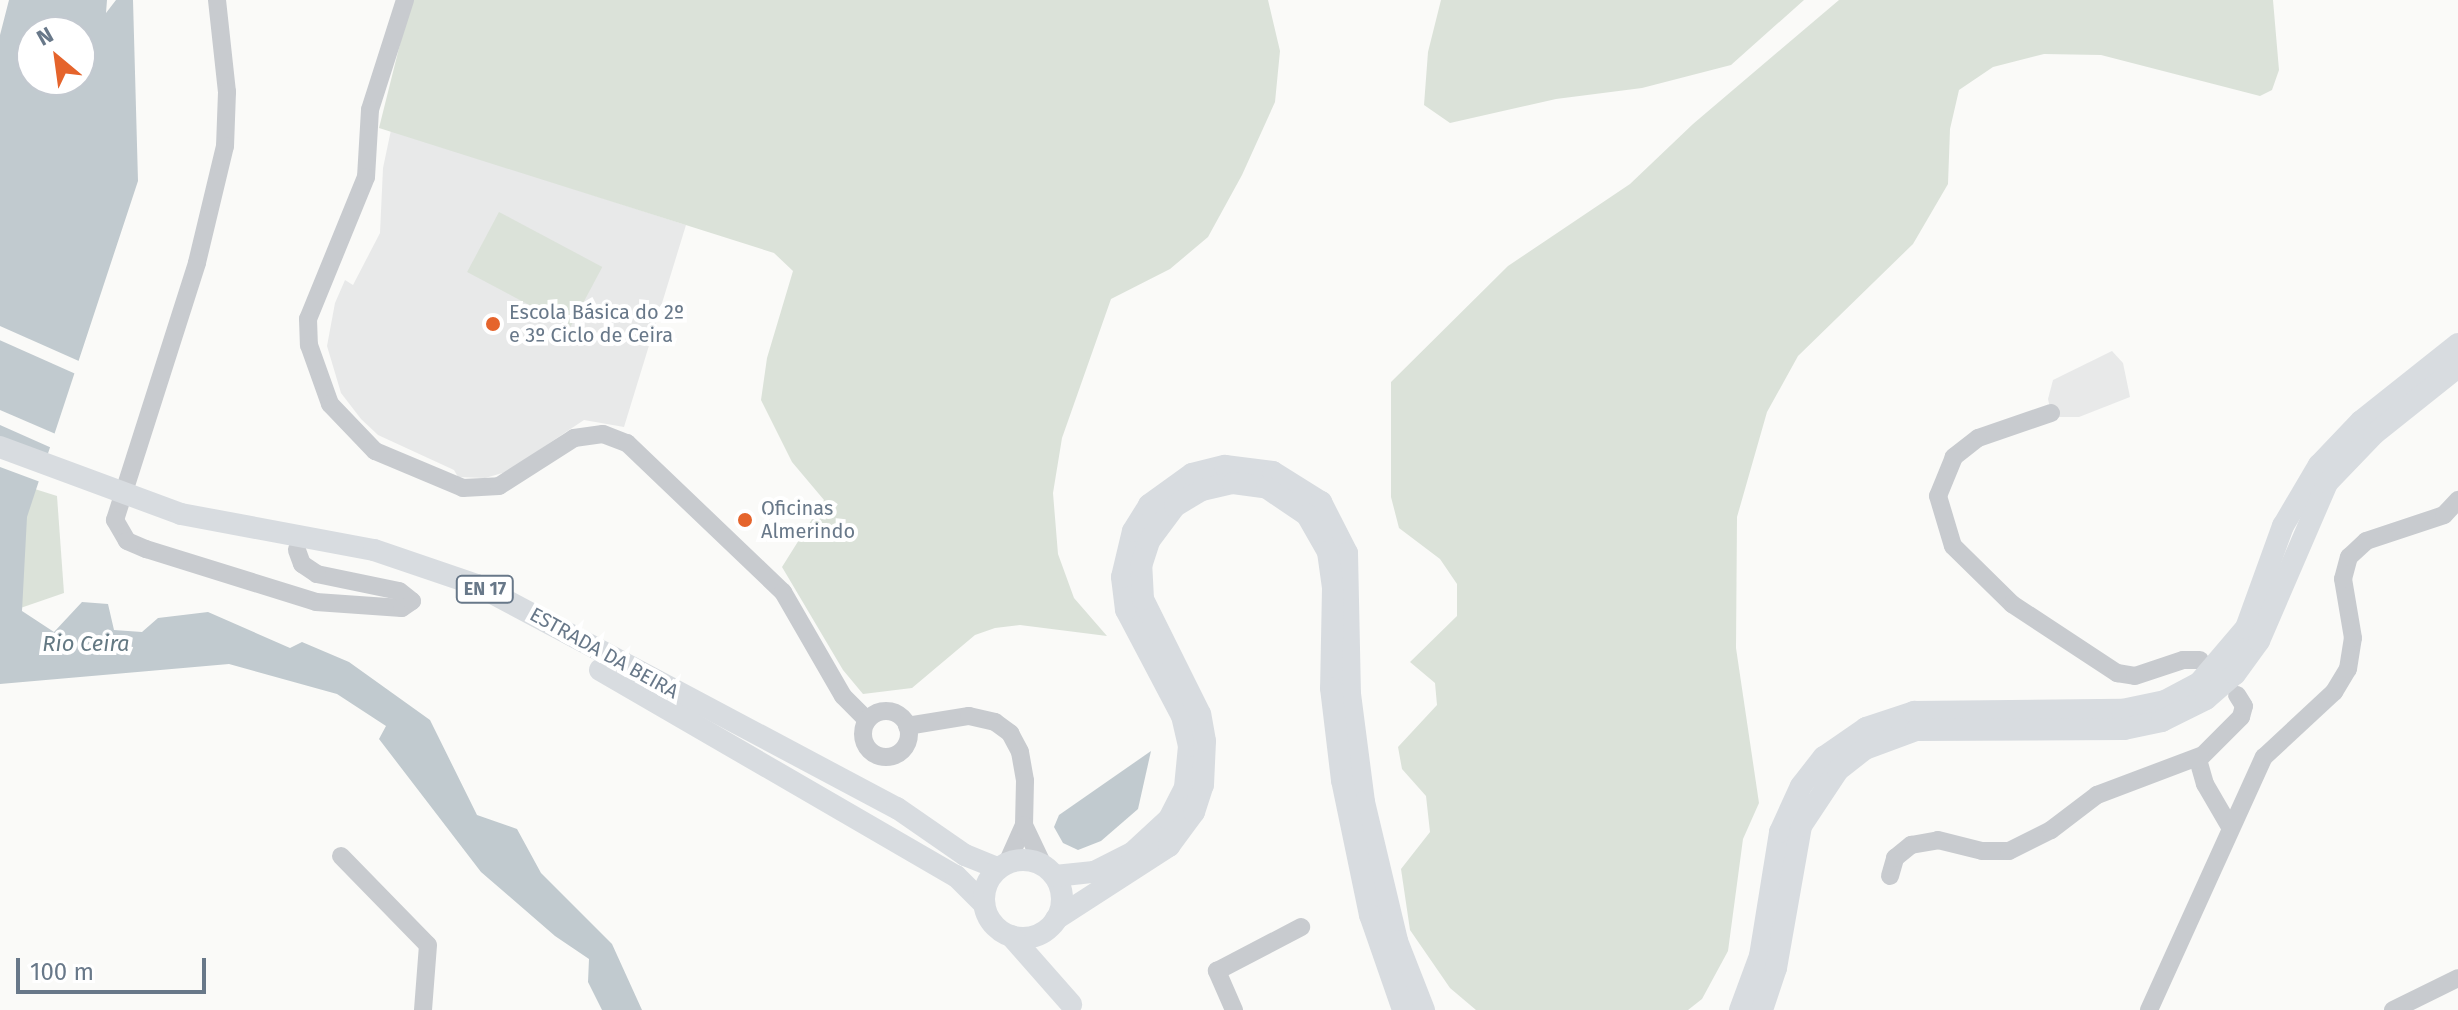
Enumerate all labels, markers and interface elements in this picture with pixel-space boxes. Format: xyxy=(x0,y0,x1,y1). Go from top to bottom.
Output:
north arrow xyxy=(16,16,96,96)
text: N xyxy=(32,21,58,52)
place label: Escola Básica do 2º e 3º Ciclo de Ceira xyxy=(509,300,684,347)
marker: Escola Básica do 2º e 3º Ciclo de Ceira xyxy=(484,315,502,333)
place label: Oficinas Almerindo xyxy=(761,496,855,543)
marker: Oficinas Almerindo xyxy=(736,511,754,529)
road number: EN 17 xyxy=(455,575,515,603)
street label: ESTRADA DA BEIRA xyxy=(526,602,682,704)
water label: Rio Ceira xyxy=(42,631,130,657)
scale bar xyxy=(20,942,210,992)
text: 100 m xyxy=(30,958,94,986)

